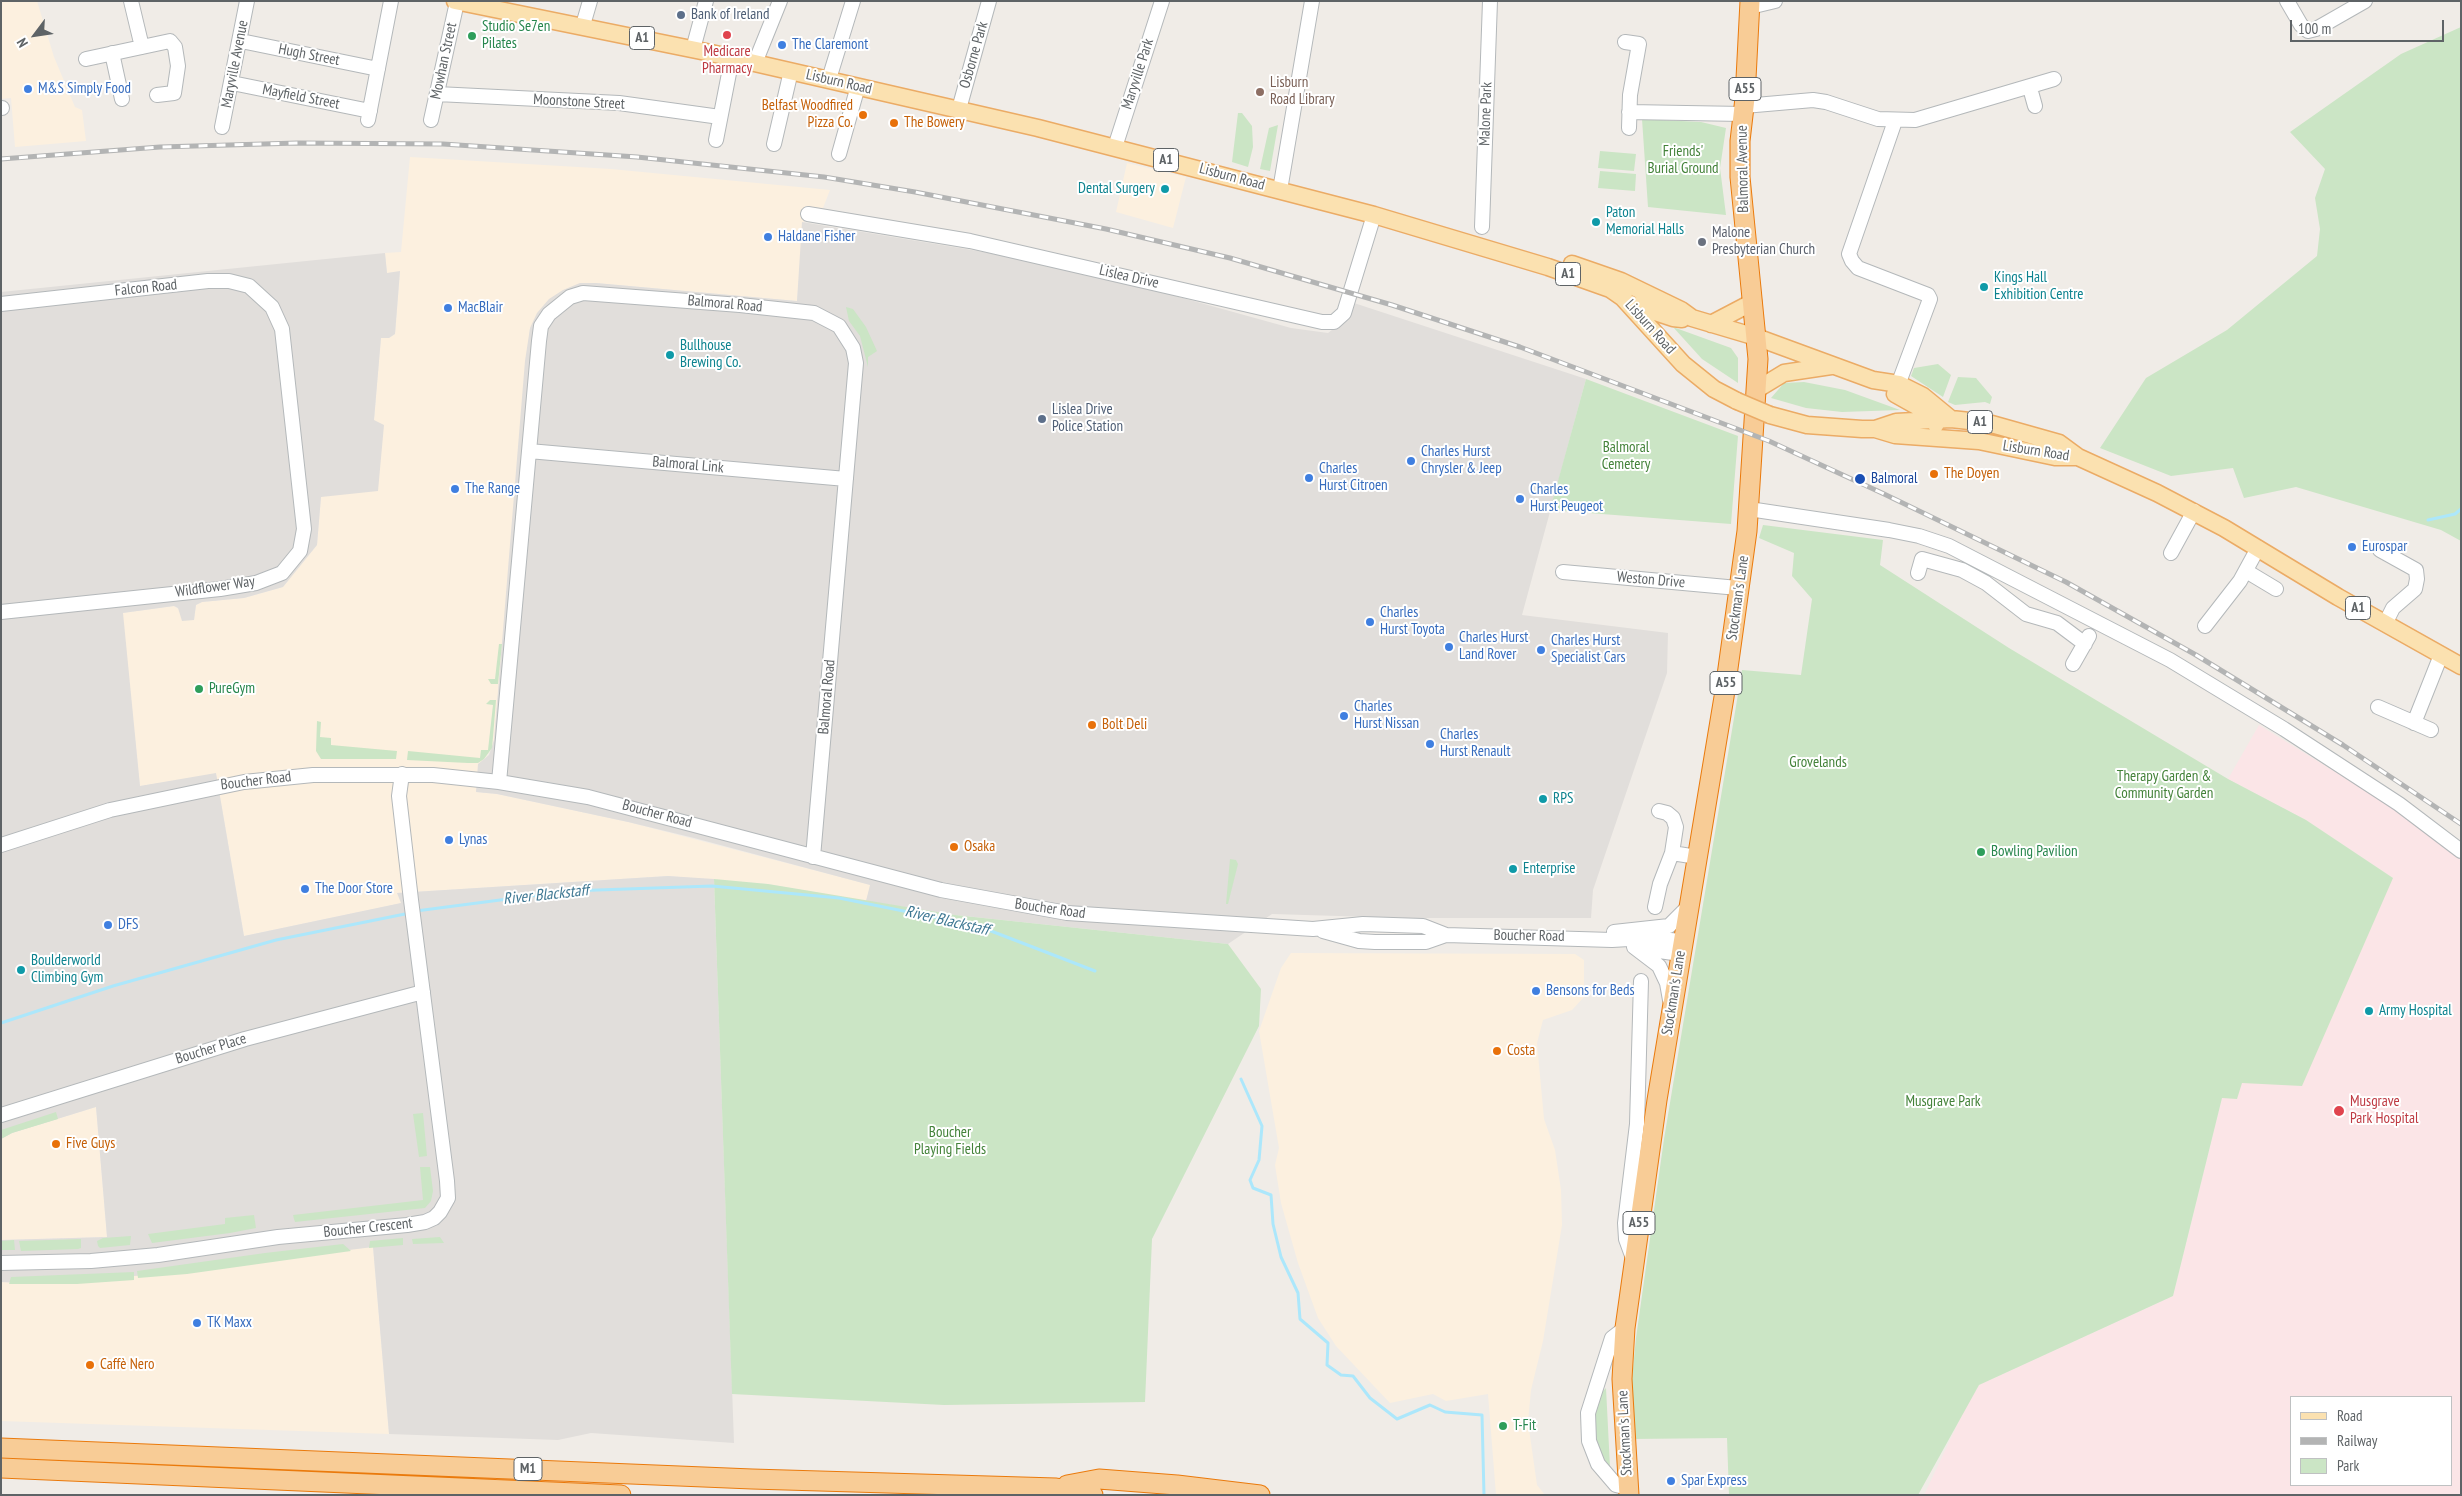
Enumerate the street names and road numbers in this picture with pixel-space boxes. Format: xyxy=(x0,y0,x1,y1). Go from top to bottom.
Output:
street label: Maryville Avenue xyxy=(218,19,252,109)
street label: Osborne Park xyxy=(956,20,992,90)
street label: Mowhan Street xyxy=(427,21,461,101)
road number: A1 xyxy=(630,26,654,49)
street label: Maryville Park xyxy=(1118,36,1158,112)
street label: Hugh Street xyxy=(277,40,341,70)
street label: Lisburn Road xyxy=(804,66,874,98)
road number: A55 xyxy=(1729,78,1761,100)
street label: Mayfield Street xyxy=(261,81,341,113)
street label: Malone Park xyxy=(1476,82,1496,146)
street label: Moonstone Street xyxy=(533,91,625,113)
street label: Balmoral Avenue xyxy=(1733,125,1753,213)
road number: A1 xyxy=(1154,148,1178,172)
street label: Lisburn Road xyxy=(1197,160,1267,194)
street label: Lislea Drive xyxy=(1097,261,1161,293)
road number: A1 xyxy=(1556,262,1580,286)
street label: Falcon Road xyxy=(114,276,178,300)
street label: Balmoral Road xyxy=(687,292,763,316)
street label: Lisburn Road xyxy=(1621,296,1679,358)
road number: A1 xyxy=(1968,411,1992,434)
street label: Lisburn Road xyxy=(2001,437,2071,465)
street label: Balmoral Link xyxy=(652,453,724,477)
street label: Stockman's Lane xyxy=(1723,554,1753,642)
street label: Weston Drive xyxy=(1616,568,1686,592)
street label: Wildflower Way xyxy=(174,573,256,601)
road number: A1 xyxy=(2346,596,2370,620)
street label: Balmoral Road xyxy=(815,659,839,735)
road number: A55 xyxy=(1710,671,1742,694)
street label: Boucher Road xyxy=(220,768,292,794)
street label: Boucher Road xyxy=(620,796,694,832)
street label: Boucher Road xyxy=(1014,895,1086,923)
street label: Boucher Road xyxy=(1493,926,1565,946)
street label: Stockman's Lane xyxy=(1658,949,1690,1037)
street label: Boucher Place xyxy=(173,1030,249,1068)
road number: A55 xyxy=(1623,1212,1655,1234)
street label: Boucher Crescent xyxy=(323,1214,413,1242)
street label: Stockman's Lane xyxy=(1614,1390,1636,1476)
road number: M1 xyxy=(514,1458,542,1480)

